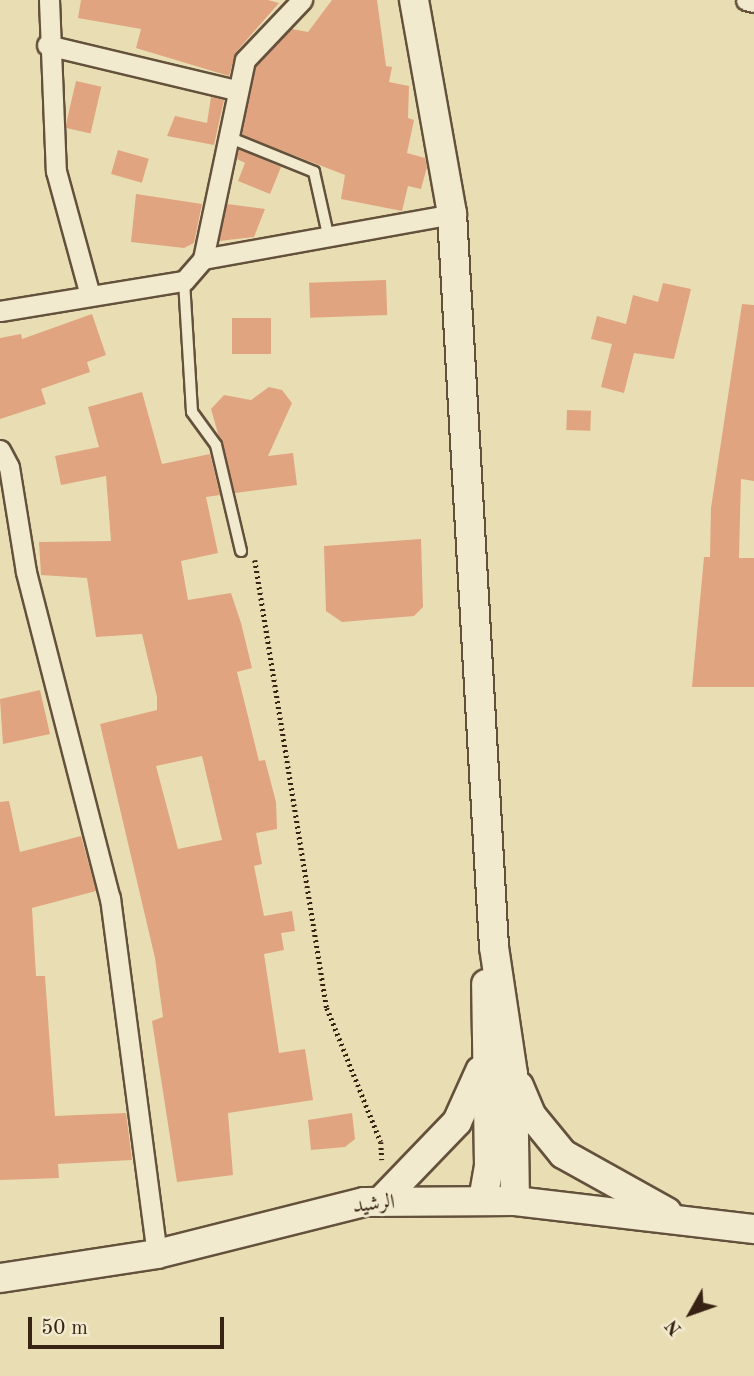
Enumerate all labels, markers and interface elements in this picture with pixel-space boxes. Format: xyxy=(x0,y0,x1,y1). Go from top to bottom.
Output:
street label: الرشيد xyxy=(352,1191,396,1219)
north arrow xyxy=(656,1278,726,1348)
scale bar xyxy=(32,1302,228,1346)
text: N xyxy=(663,1315,686,1338)
text: 50 m xyxy=(41,1318,88,1339)

